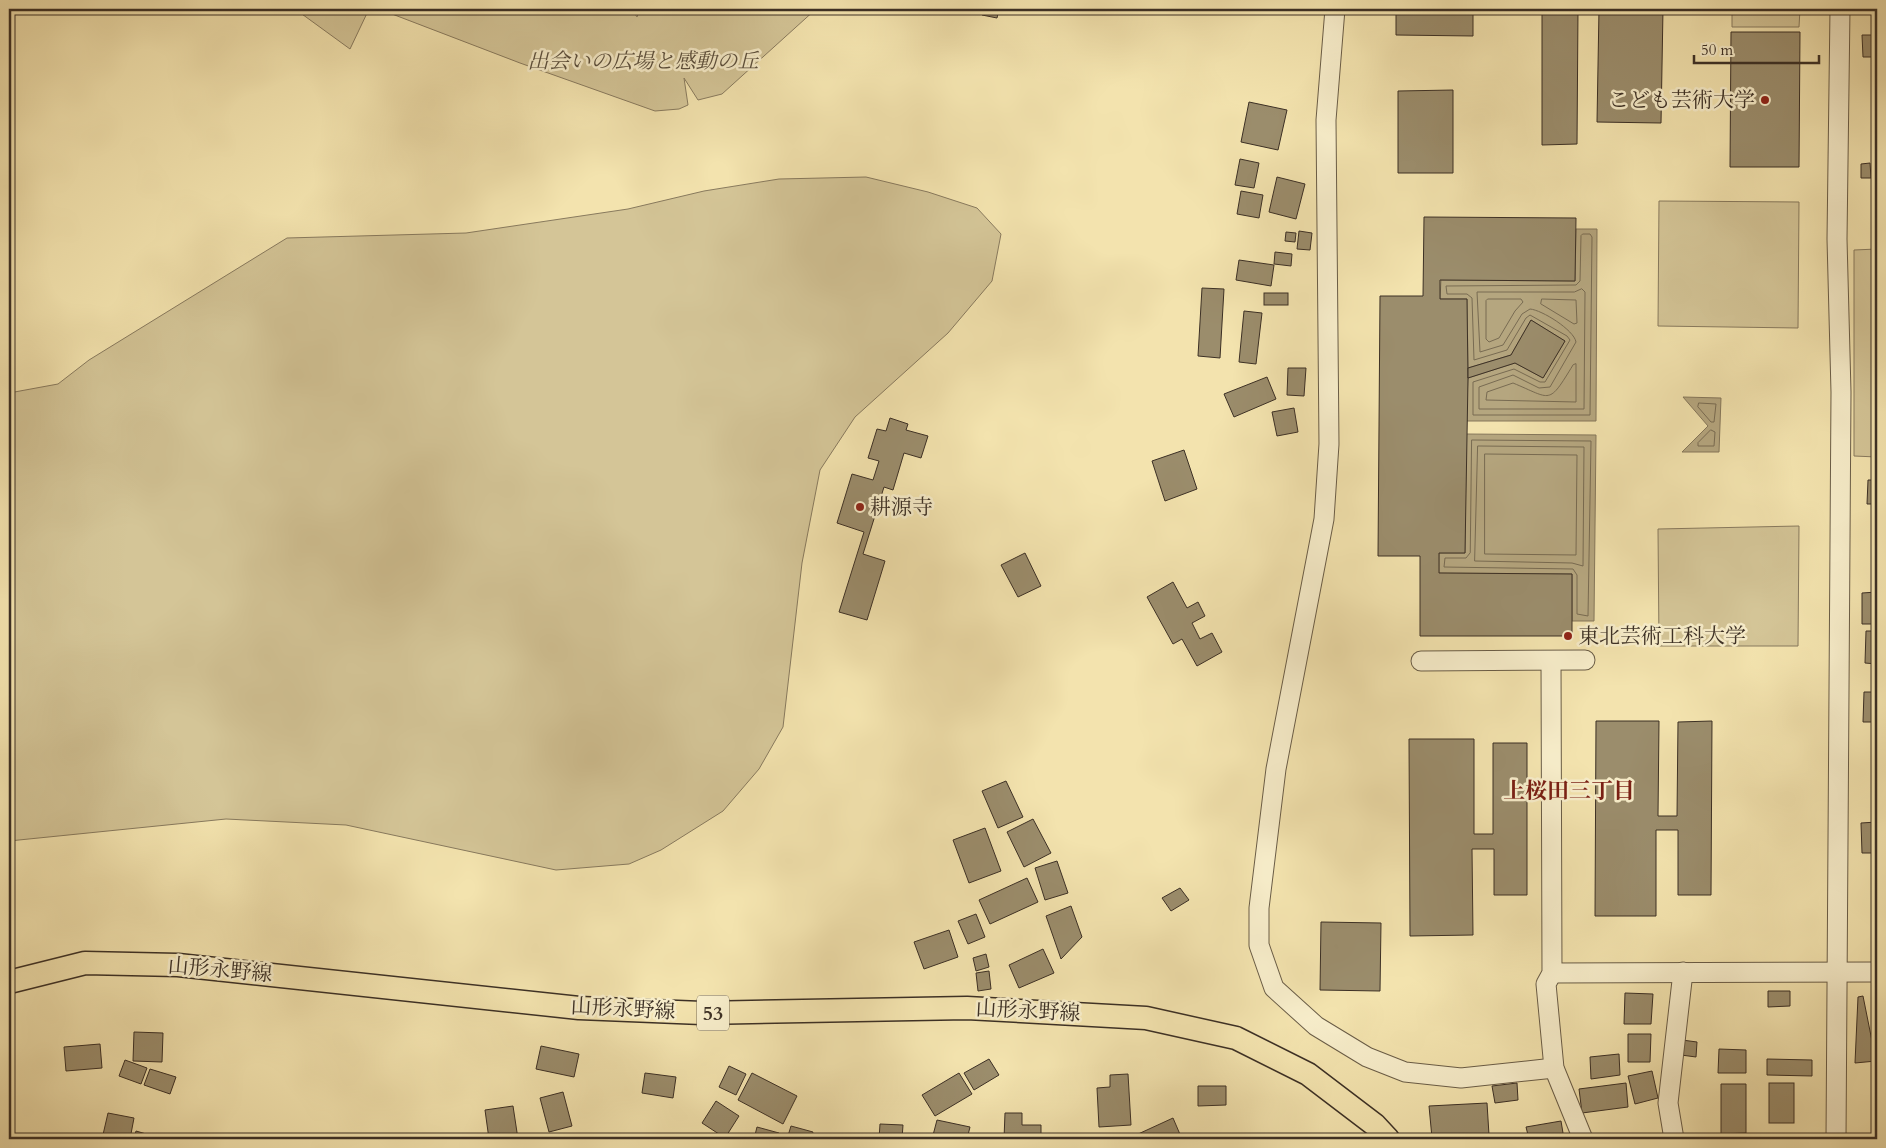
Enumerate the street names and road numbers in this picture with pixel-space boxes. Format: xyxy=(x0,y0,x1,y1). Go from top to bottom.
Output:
street label: 山形永野線 xyxy=(166,951,274,989)
street label: 山形永野線 xyxy=(570,992,676,1026)
street label: 山形永野線 xyxy=(975,994,1081,1028)
road number: 53 xyxy=(697,996,729,1030)

